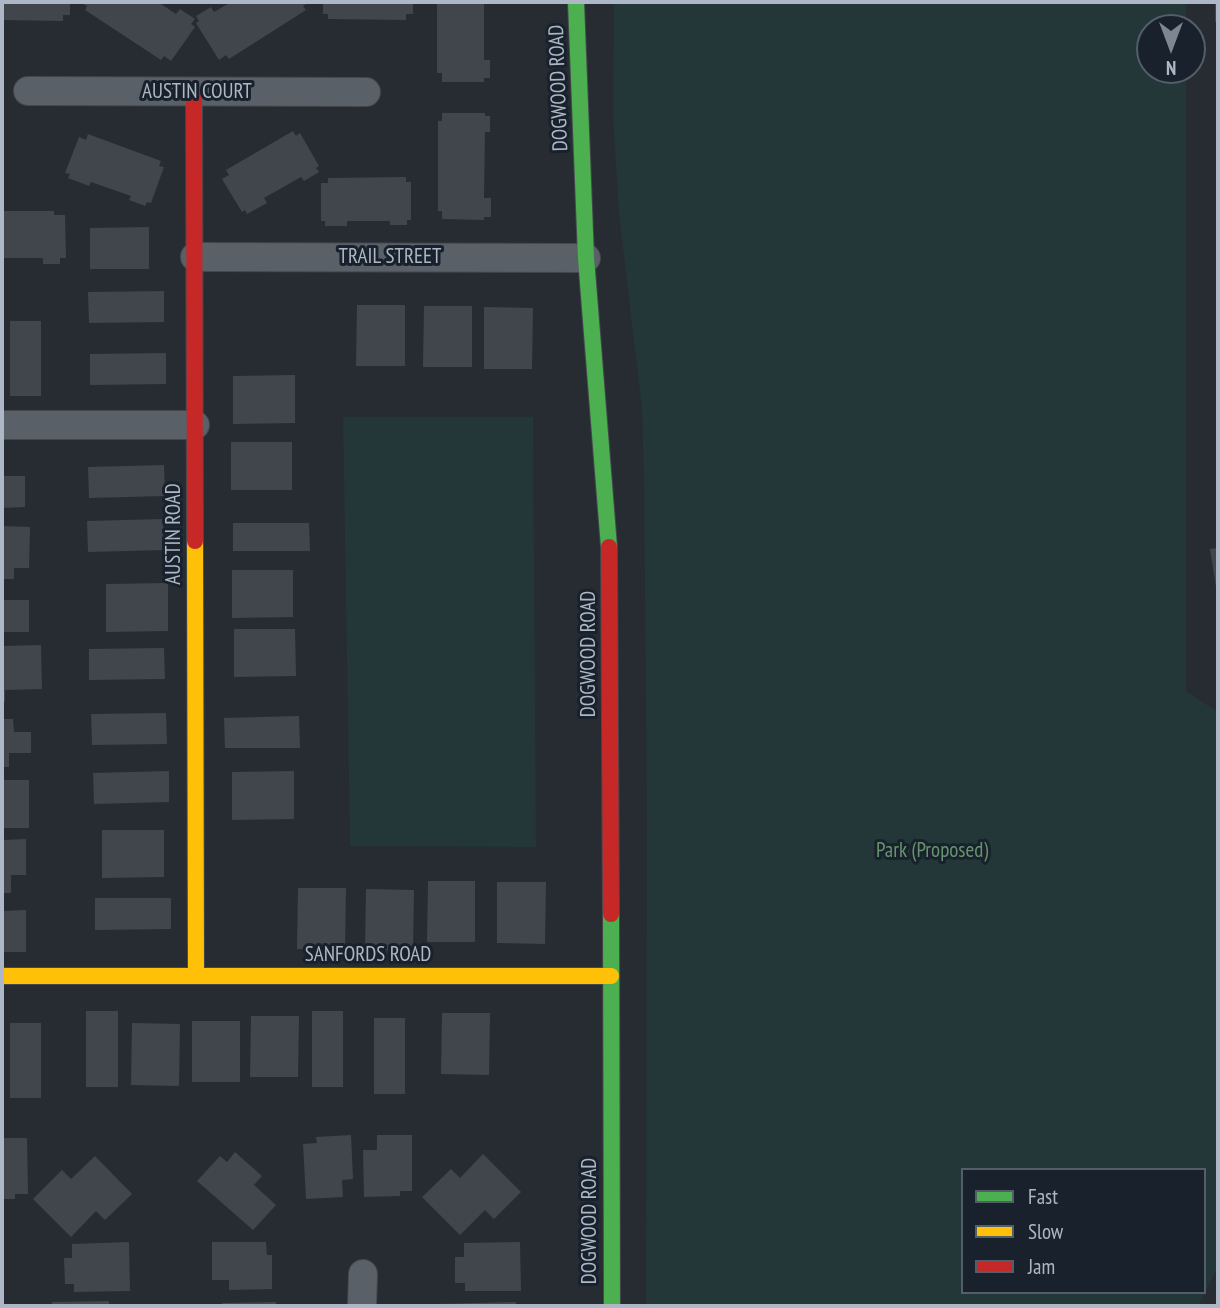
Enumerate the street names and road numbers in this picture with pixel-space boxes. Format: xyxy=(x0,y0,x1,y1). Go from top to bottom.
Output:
street label: DOGWOOD ROAD xyxy=(544,24,574,152)
street label: AUSTIN COURT xyxy=(142,79,252,105)
street label: TRAIL STREET xyxy=(339,244,441,270)
street label: AUSTIN ROAD xyxy=(161,483,187,585)
street label: DOGWOOD ROAD xyxy=(576,591,602,717)
street label: SANFORDS ROAD xyxy=(305,942,431,968)
street label: DOGWOOD ROAD xyxy=(577,1158,603,1284)

